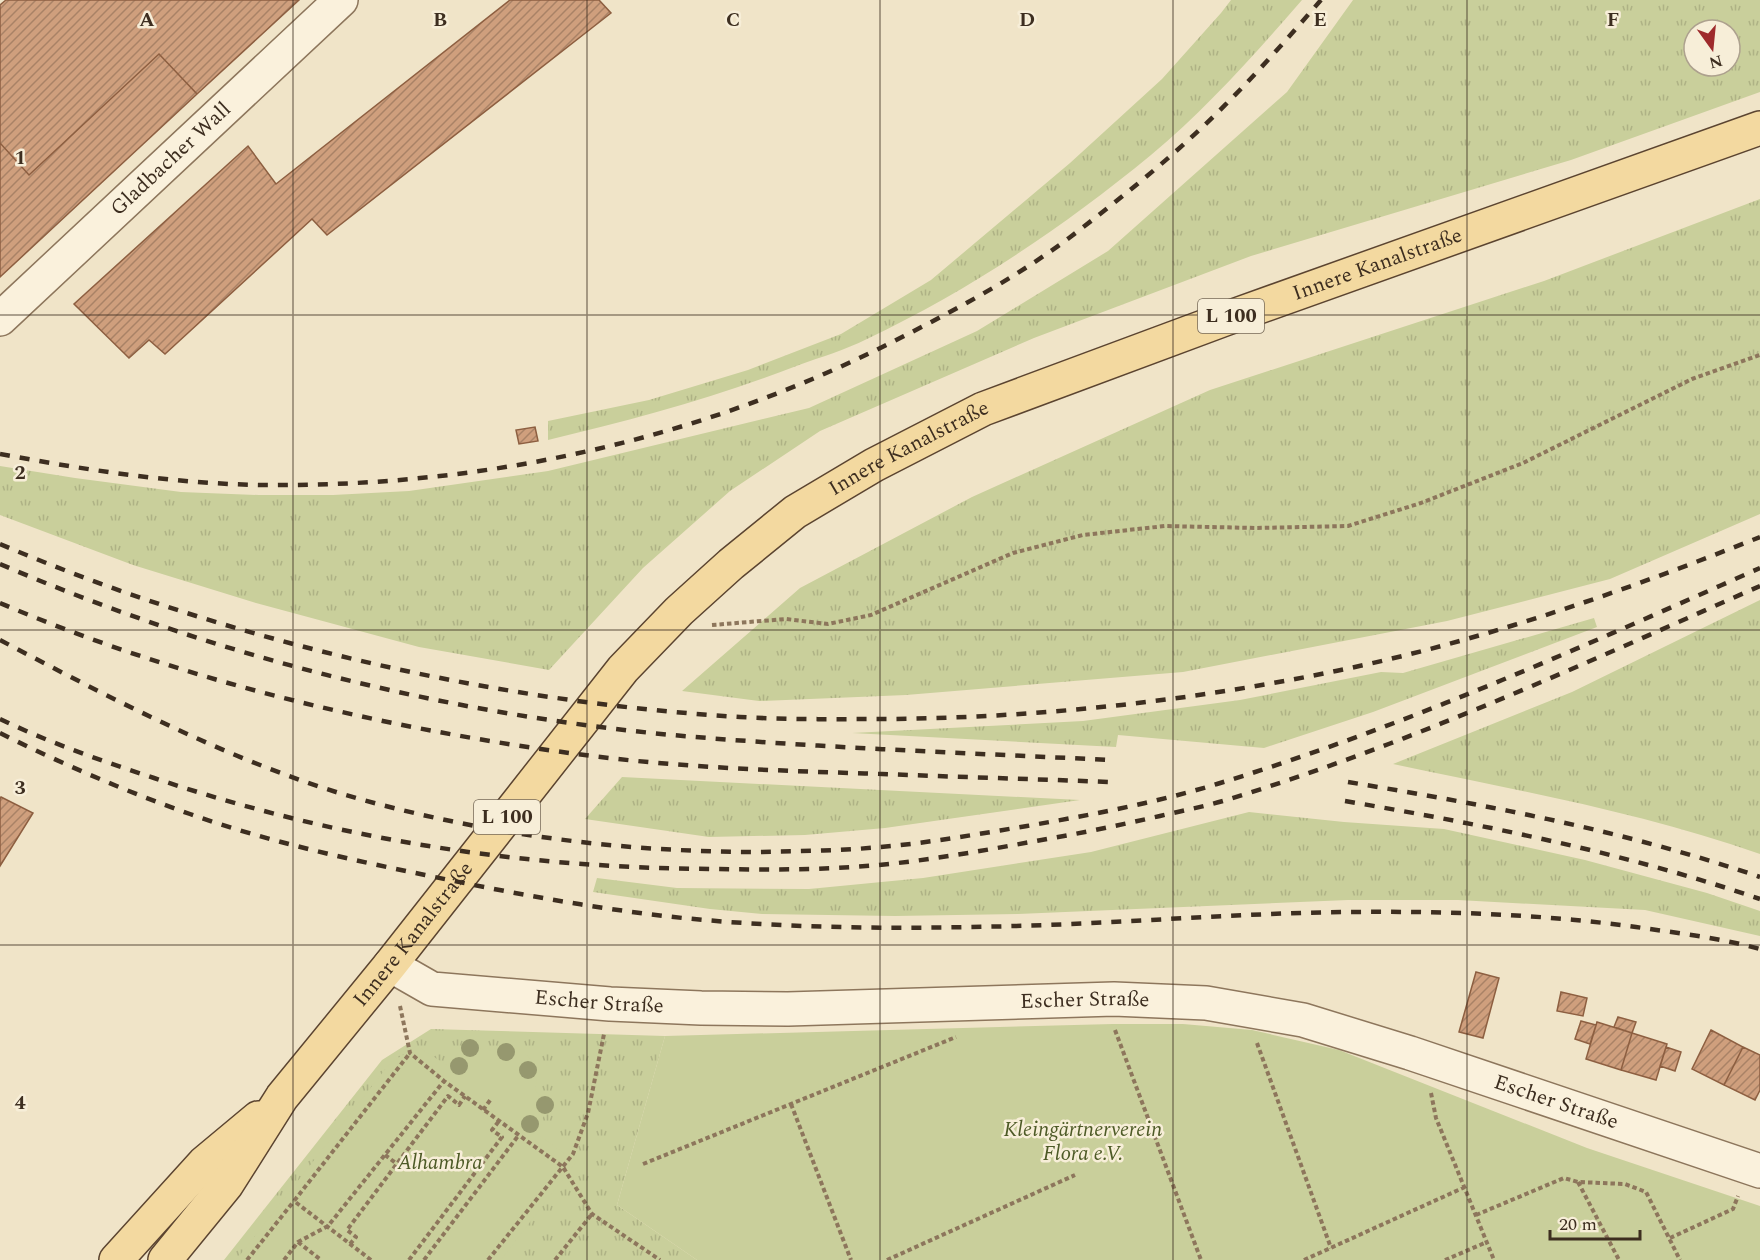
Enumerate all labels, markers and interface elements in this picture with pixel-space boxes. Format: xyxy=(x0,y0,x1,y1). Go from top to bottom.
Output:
text: A xyxy=(139,5,155,35)
text: B xyxy=(433,5,447,35)
text: C xyxy=(726,5,740,35)
text: D xyxy=(1019,5,1035,35)
text: E xyxy=(1313,5,1327,35)
text: F xyxy=(1607,5,1619,35)
north arrow xyxy=(1682,18,1742,78)
text: N xyxy=(1706,48,1725,75)
street label: Gladbacher Wall xyxy=(103,94,239,224)
text: 1 xyxy=(14,143,26,173)
street label: Innere Kanalstraße xyxy=(1288,220,1467,310)
road number: L 100 xyxy=(1198,299,1264,333)
street label: Innere Kanalstraße xyxy=(822,392,993,505)
text: 2 xyxy=(14,458,26,488)
text: 3 xyxy=(14,773,26,803)
road number: L 100 xyxy=(474,800,540,834)
street label: Innere Kanalstraße xyxy=(346,855,481,1014)
street label: Escher Straße xyxy=(533,982,664,1022)
street label: Escher Straße xyxy=(1020,983,1150,1018)
street label: Escher Straße xyxy=(1490,1066,1623,1138)
text: 4 xyxy=(14,1088,26,1118)
park label: Kleingärtnerverein Flora e.V. xyxy=(1004,1114,1162,1170)
park label: Alhambra xyxy=(396,1147,483,1179)
scale bar xyxy=(1550,1203,1640,1241)
text: 20 m xyxy=(1559,1211,1597,1238)

